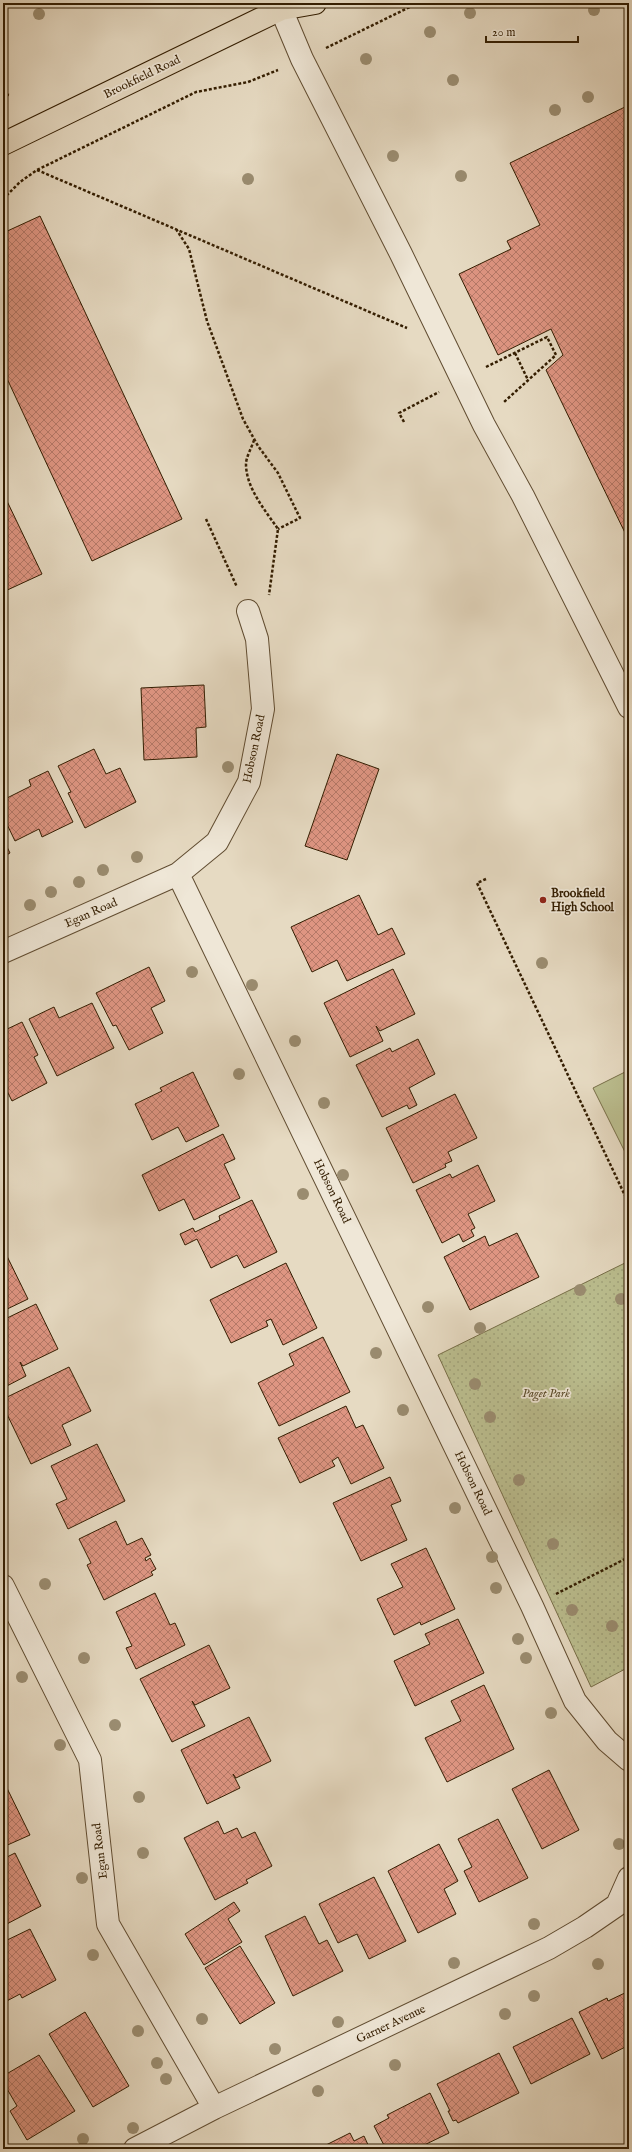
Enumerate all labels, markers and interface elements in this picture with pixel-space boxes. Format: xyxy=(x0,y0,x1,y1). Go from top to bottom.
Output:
scale bar xyxy=(486,18,578,44)
text: 20 m xyxy=(492,25,515,40)
street label: Brookfield Road xyxy=(101,52,183,102)
street label: Hobson Road xyxy=(239,713,269,785)
place label: Brookfield High School xyxy=(551,886,615,916)
street label: Egan Road xyxy=(62,894,120,931)
marker: Brookfield High School xyxy=(538,895,548,905)
street label: Hobson Road xyxy=(310,1156,354,1226)
park label: Paget Park xyxy=(522,1386,570,1402)
street label: Hobson Road xyxy=(451,1448,495,1518)
street label: Egan Road xyxy=(89,1822,111,1880)
street label: Garner Avenue xyxy=(354,2001,428,2047)

